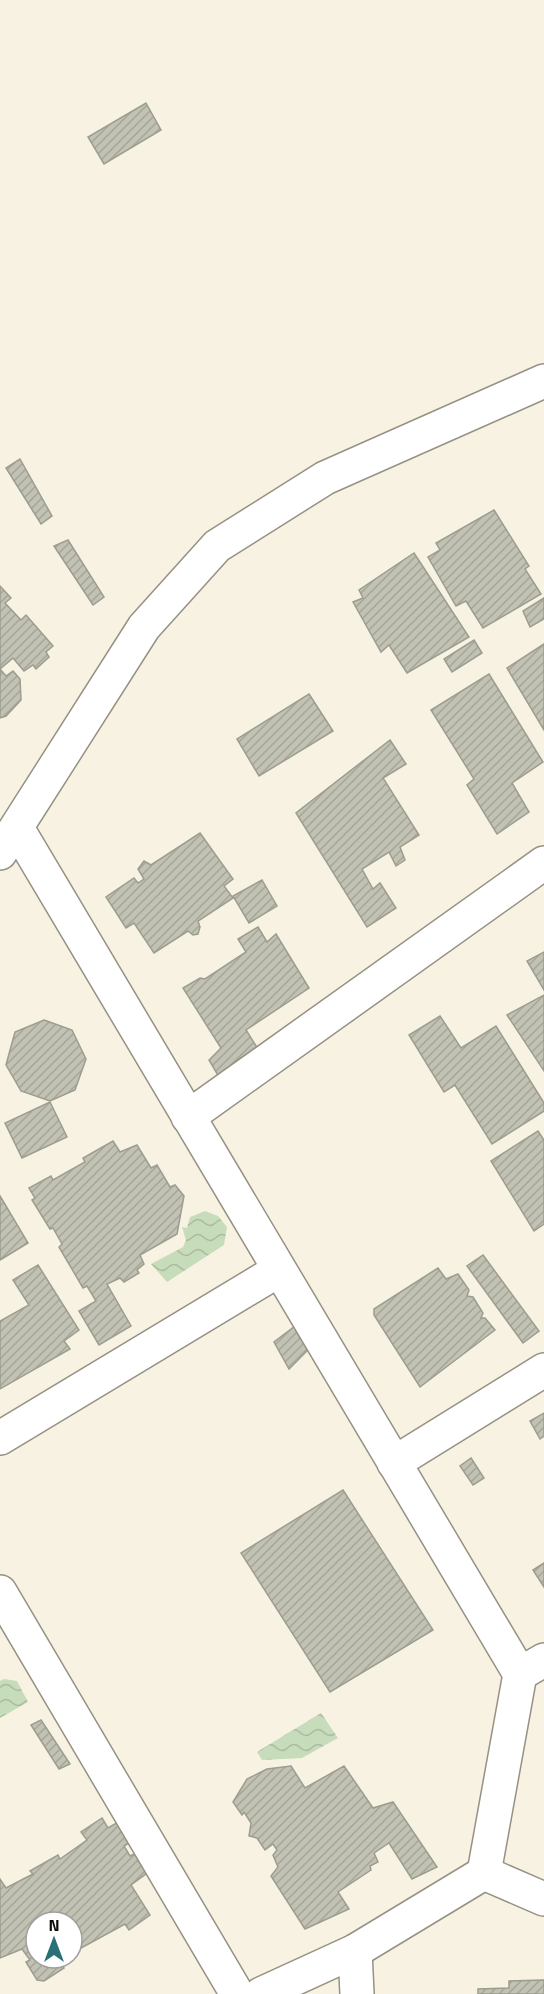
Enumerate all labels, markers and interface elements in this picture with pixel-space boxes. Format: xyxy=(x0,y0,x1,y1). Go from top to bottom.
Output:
north arrow xyxy=(24,1910,84,1970)
text: N xyxy=(48,1913,60,1937)

